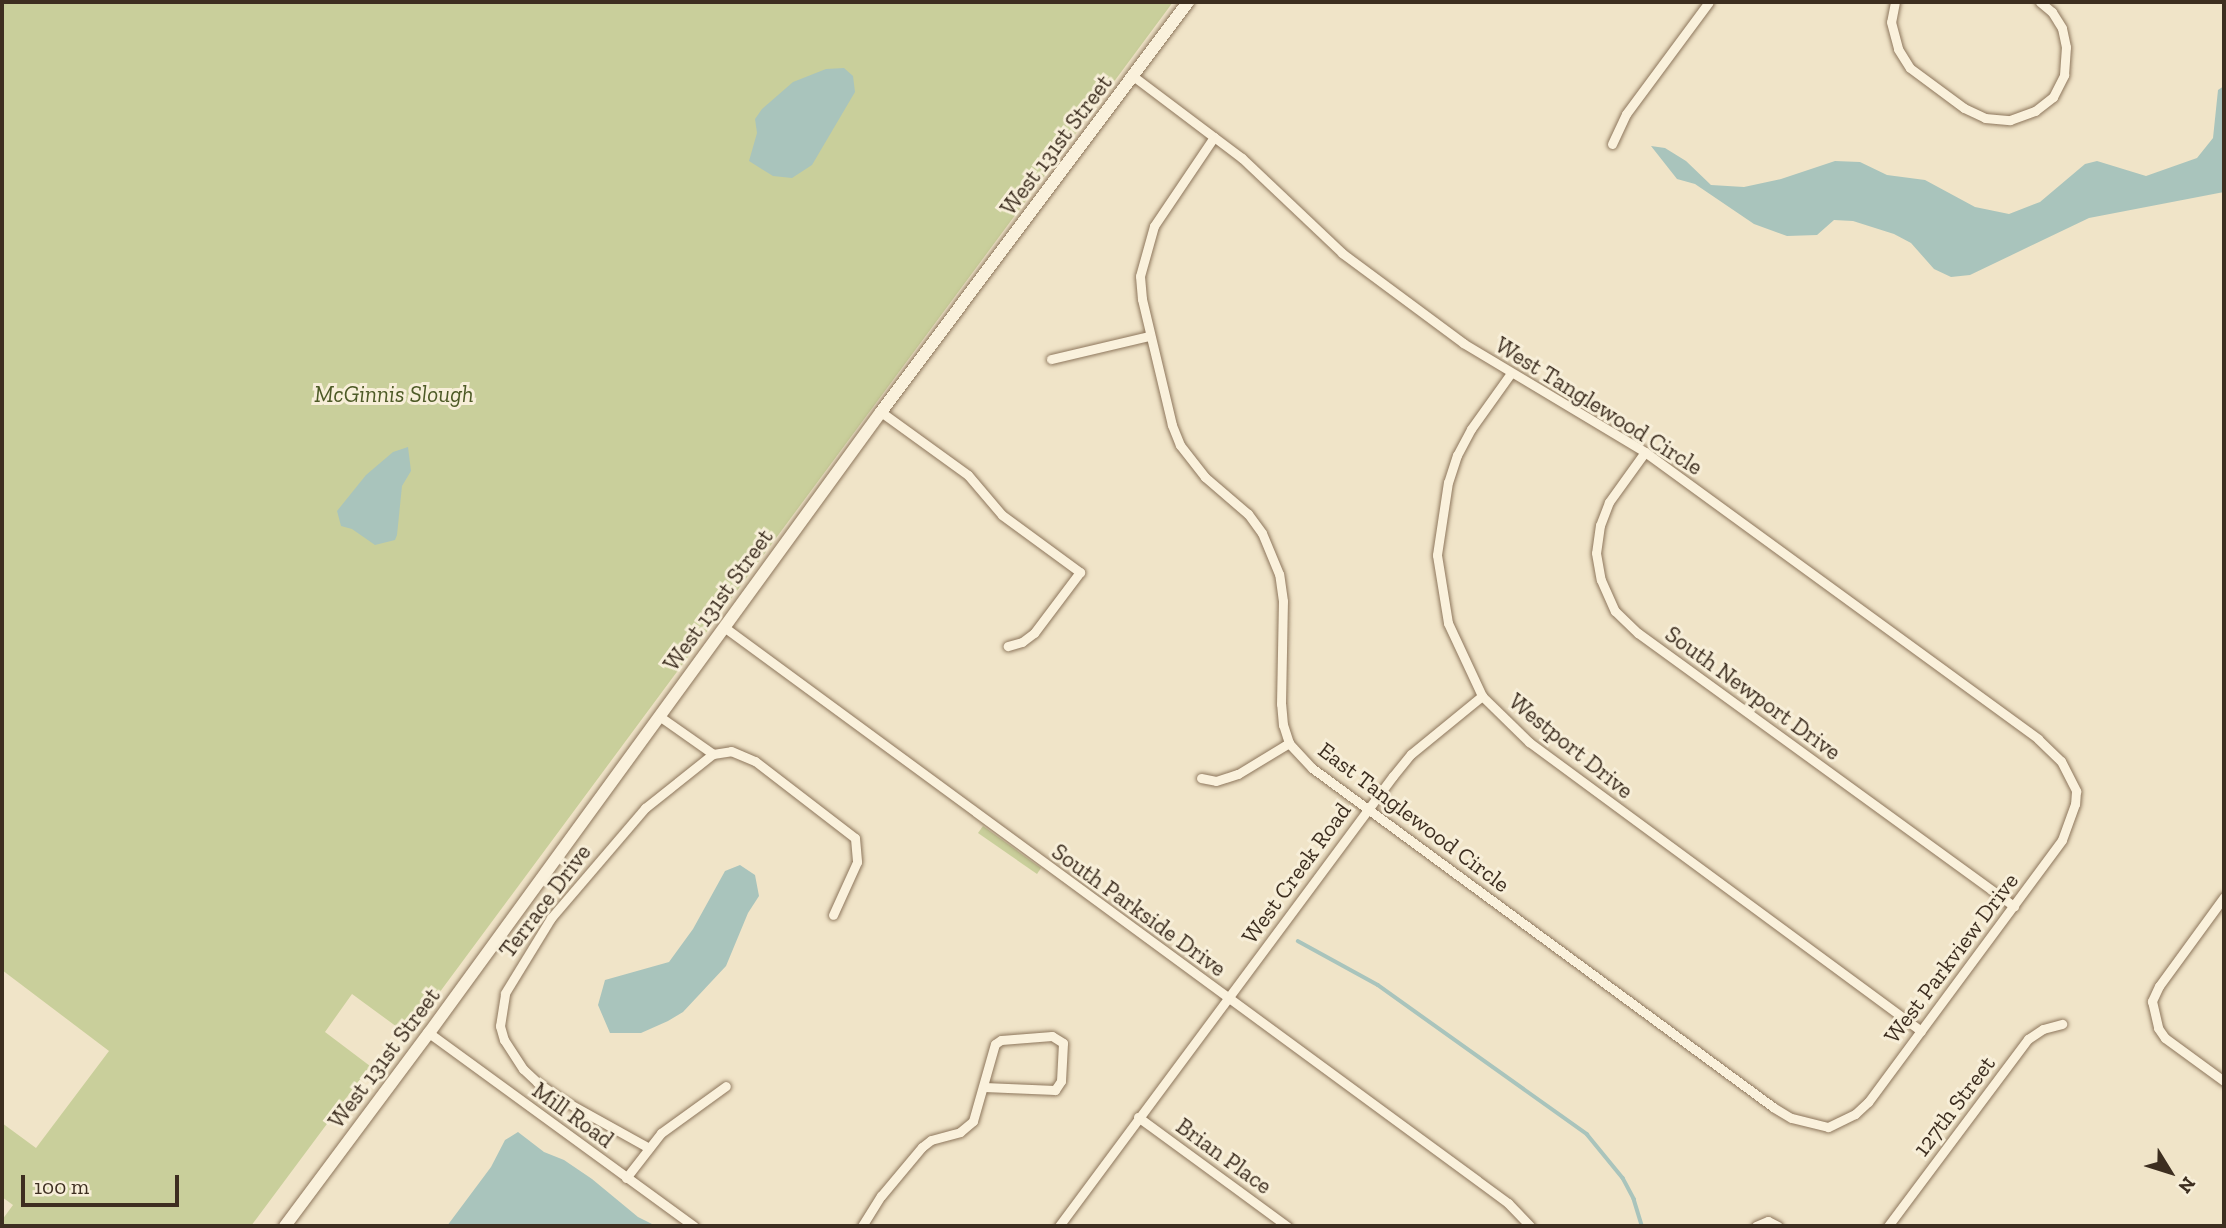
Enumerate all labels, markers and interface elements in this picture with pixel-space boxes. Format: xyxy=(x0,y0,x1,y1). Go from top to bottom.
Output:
street label: West 131st Street xyxy=(994,69,1118,221)
street label: West Tanglewood Circle xyxy=(1490,331,1708,481)
park label: McGinnis Slough xyxy=(314,380,474,408)
street label: West 131st Street xyxy=(657,524,779,676)
street label: South Newport Drive xyxy=(1660,620,1846,766)
street label: Westport Drive xyxy=(1503,687,1639,805)
street label: East Tanglewood Circle xyxy=(1313,736,1515,898)
street label: West Creek Road xyxy=(1236,797,1356,949)
street label: South Parkside Drive xyxy=(1047,838,1231,982)
street label: Terrace Drive xyxy=(493,839,597,963)
street label: West Parkview Drive xyxy=(1878,867,2024,1049)
street label: West 131st Street xyxy=(322,982,446,1134)
street label: 127th Street xyxy=(1907,1050,2001,1162)
street label: Mill Road xyxy=(527,1076,619,1154)
street label: Brian Place xyxy=(1171,1112,1277,1200)
north arrow xyxy=(2135,1137,2205,1207)
scale bar xyxy=(24,1162,182,1206)
text: N xyxy=(2173,1172,2200,1198)
text: 100 m xyxy=(34,1174,89,1199)

